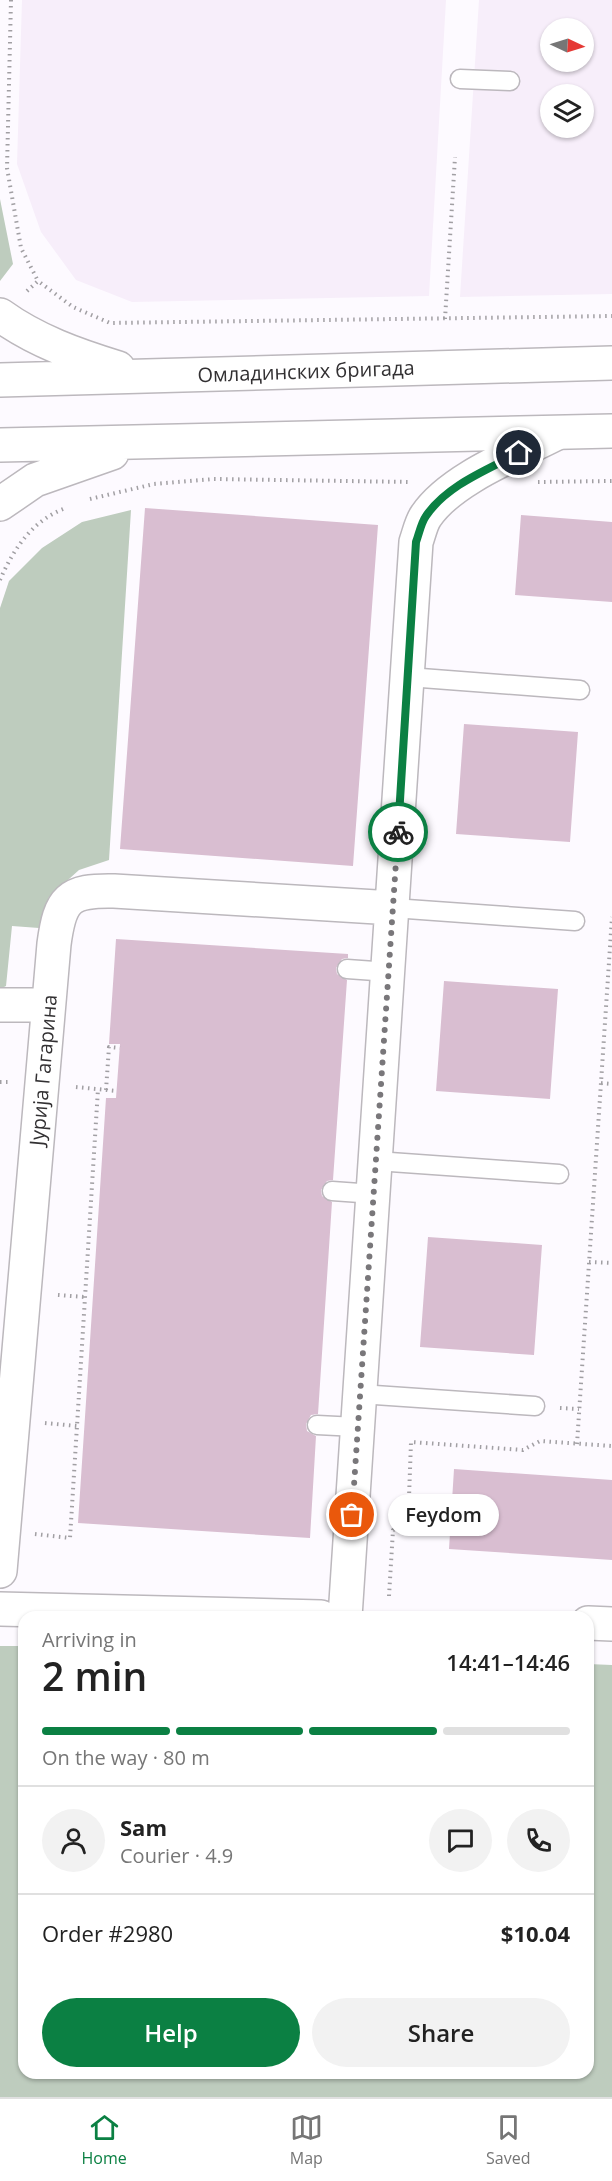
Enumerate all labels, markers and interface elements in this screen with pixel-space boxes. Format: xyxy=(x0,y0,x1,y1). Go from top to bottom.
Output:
north arrow xyxy=(540,18,594,72)
map controls xyxy=(540,18,594,138)
button: layers xyxy=(540,84,594,138)
street label: Омладинских бригада xyxy=(197,354,415,388)
pin xyxy=(493,427,544,478)
icon: home xyxy=(502,436,535,469)
courier xyxy=(368,802,428,862)
icon: bike xyxy=(382,816,415,849)
street label: Јурија Гагарина xyxy=(23,993,63,1149)
pin xyxy=(326,1489,377,1540)
callout: Feydom xyxy=(388,1494,499,1536)
icon: bag xyxy=(335,1498,368,1531)
text: Feydom xyxy=(405,1501,482,1528)
text: Arriving in xyxy=(42,1626,137,1653)
text: 14:41–14:46 xyxy=(446,1647,570,1677)
text: 2 min xyxy=(42,1649,147,1702)
text: On the way · 80 m xyxy=(42,1744,210,1771)
button: person xyxy=(42,1809,105,1872)
button: chat xyxy=(429,1809,492,1872)
button: phone xyxy=(507,1809,570,1872)
text: Sam xyxy=(120,1812,167,1842)
text: Courier · 4.9 xyxy=(120,1842,233,1869)
text: Order #2980 xyxy=(42,1918,173,1948)
text: $10.04 xyxy=(501,1918,570,1948)
button: Help xyxy=(42,1998,300,2067)
button: Share xyxy=(312,1998,570,2067)
tab: Home xyxy=(82,2111,127,2169)
tab: Map xyxy=(290,2111,323,2169)
tab: Saved xyxy=(486,2111,530,2169)

